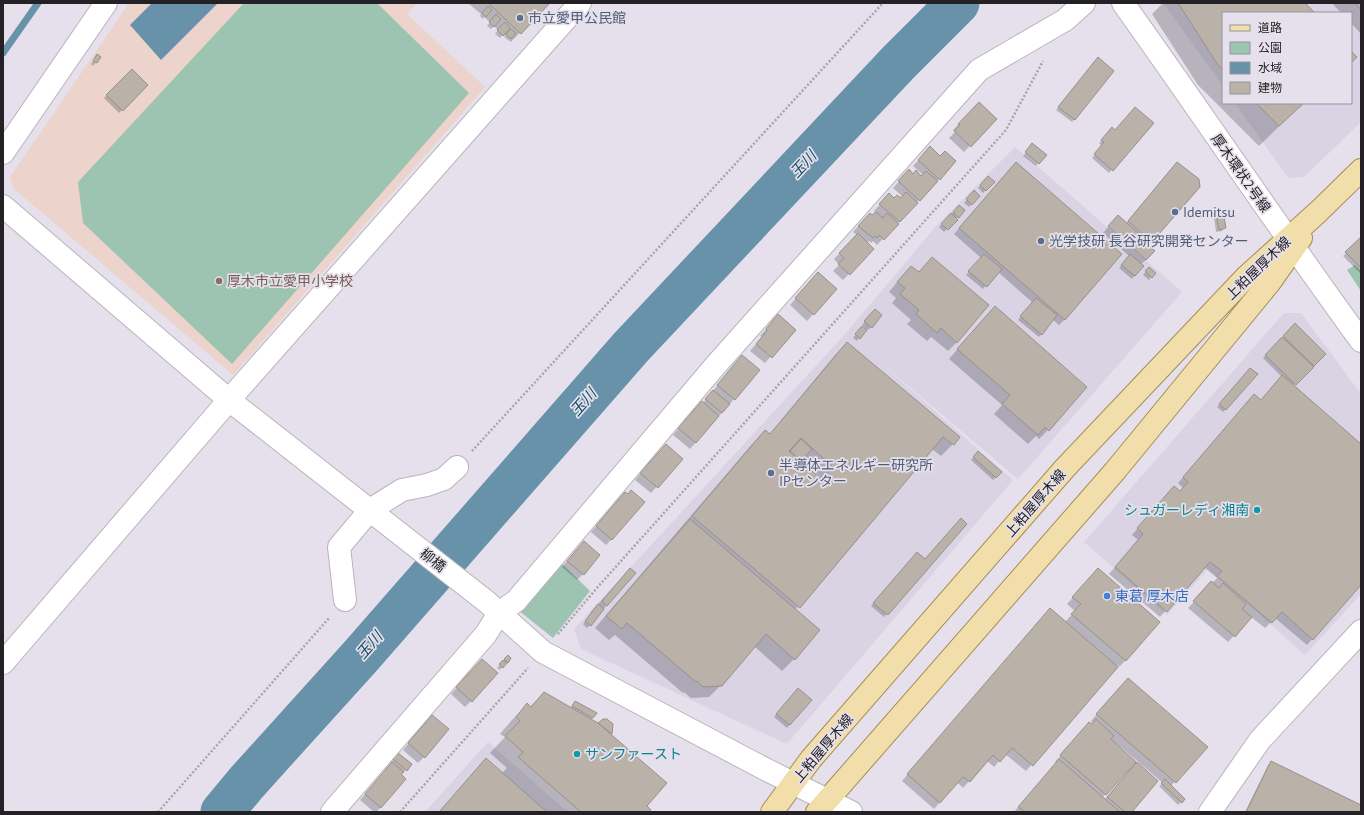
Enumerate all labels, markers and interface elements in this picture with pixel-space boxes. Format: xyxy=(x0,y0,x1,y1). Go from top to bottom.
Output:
place label: 市立愛甲公民館 xyxy=(528,9,626,27)
legend xyxy=(1222,12,1352,104)
marker: 市立愛甲公民館 xyxy=(515,13,525,23)
text: 道路 xyxy=(1258,20,1282,35)
text: 公園 xyxy=(1258,40,1282,55)
text: 水域 xyxy=(1258,60,1282,75)
text: 建物 xyxy=(1258,80,1282,95)
street label: 厚木環状2号線 xyxy=(1207,130,1275,216)
water label: 玉川 xyxy=(786,145,822,181)
place label: Idemitsu xyxy=(1183,203,1235,221)
marker: Idemitsu xyxy=(1170,207,1180,217)
place label: 光学技研 長谷研究開発センター xyxy=(1049,232,1249,250)
street label: 上粕屋厚木線 xyxy=(1222,232,1294,304)
marker: 光学技研 長谷研究開発センター xyxy=(1036,236,1046,246)
place label: 厚木市立愛甲小学校 xyxy=(227,272,353,290)
marker: 厚木市立愛甲小学校 xyxy=(214,276,224,286)
water label: 玉川 xyxy=(566,383,601,420)
place label: 半導体エネルギー研究所 IPセンター xyxy=(779,456,933,490)
street label: 上粕屋厚木線 xyxy=(1001,465,1069,541)
marker: 半導体エネルギー研究所 IPセンター xyxy=(766,468,776,478)
place label: シュガーレディ湘南 xyxy=(1124,501,1249,519)
marker: シュガーレディ湘南 xyxy=(1252,505,1262,515)
street label: 柳橋 xyxy=(416,544,450,576)
place label: 東葛 厚木店 xyxy=(1115,587,1189,605)
marker: 東葛 厚木店 xyxy=(1102,591,1112,601)
water label: 玉川 xyxy=(352,626,387,663)
street label: 上粕屋厚木線 xyxy=(789,710,857,786)
place label: サンファースト xyxy=(585,745,682,763)
marker: サンファースト xyxy=(572,749,582,759)

